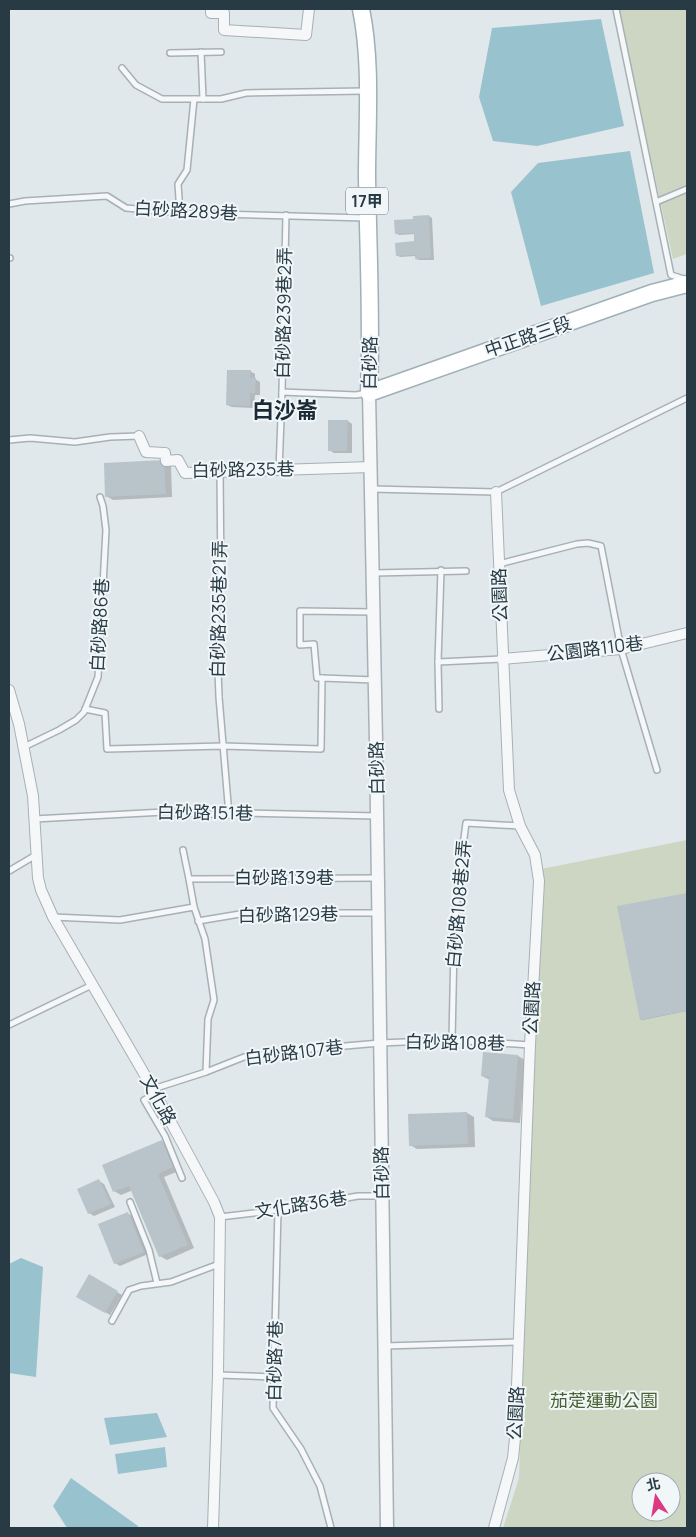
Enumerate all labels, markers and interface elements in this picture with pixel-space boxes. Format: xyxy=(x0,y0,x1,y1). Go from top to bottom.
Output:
road number: 17甲 xyxy=(346,188,388,215)
street label: 白砂路289巷 xyxy=(134,195,239,225)
street label: 白砂路239巷2弄 xyxy=(270,247,296,379)
street label: 中正路三段 xyxy=(481,310,574,362)
street label: 白砂路 xyxy=(357,336,381,390)
district label: 白沙崙 xyxy=(252,395,318,425)
street label: 白砂路235巷 xyxy=(191,456,294,482)
street label: 白砂路235巷21弄 xyxy=(205,540,231,678)
street label: 公園路 xyxy=(486,568,512,622)
street label: 白砂路86巷 xyxy=(85,578,113,672)
street label: 公園路110巷 xyxy=(545,630,644,666)
street label: 白砂路 xyxy=(364,741,388,795)
street label: 白砂路151巷 xyxy=(157,799,253,825)
street label: 白砂路108巷2弄 xyxy=(440,839,476,969)
street label: 白砂路139巷 xyxy=(234,865,334,889)
street label: 白砂路129巷 xyxy=(238,901,338,927)
street label: 公園路 xyxy=(518,980,544,1036)
street label: 白砂路108巷 xyxy=(405,1029,505,1055)
street label: 白砂路107巷 xyxy=(243,1034,344,1070)
street label: 文化路 xyxy=(135,1070,182,1129)
street label: 白砂路 xyxy=(369,1146,393,1200)
street label: 文化路36巷 xyxy=(253,1185,349,1223)
street label: 白砂路7巷 xyxy=(261,1320,287,1402)
street label: 公園路 xyxy=(502,1385,528,1441)
park label: 茄萣運動公園 xyxy=(550,1388,658,1412)
north arrow xyxy=(631,1472,681,1522)
text: 北 xyxy=(644,1473,662,1495)

